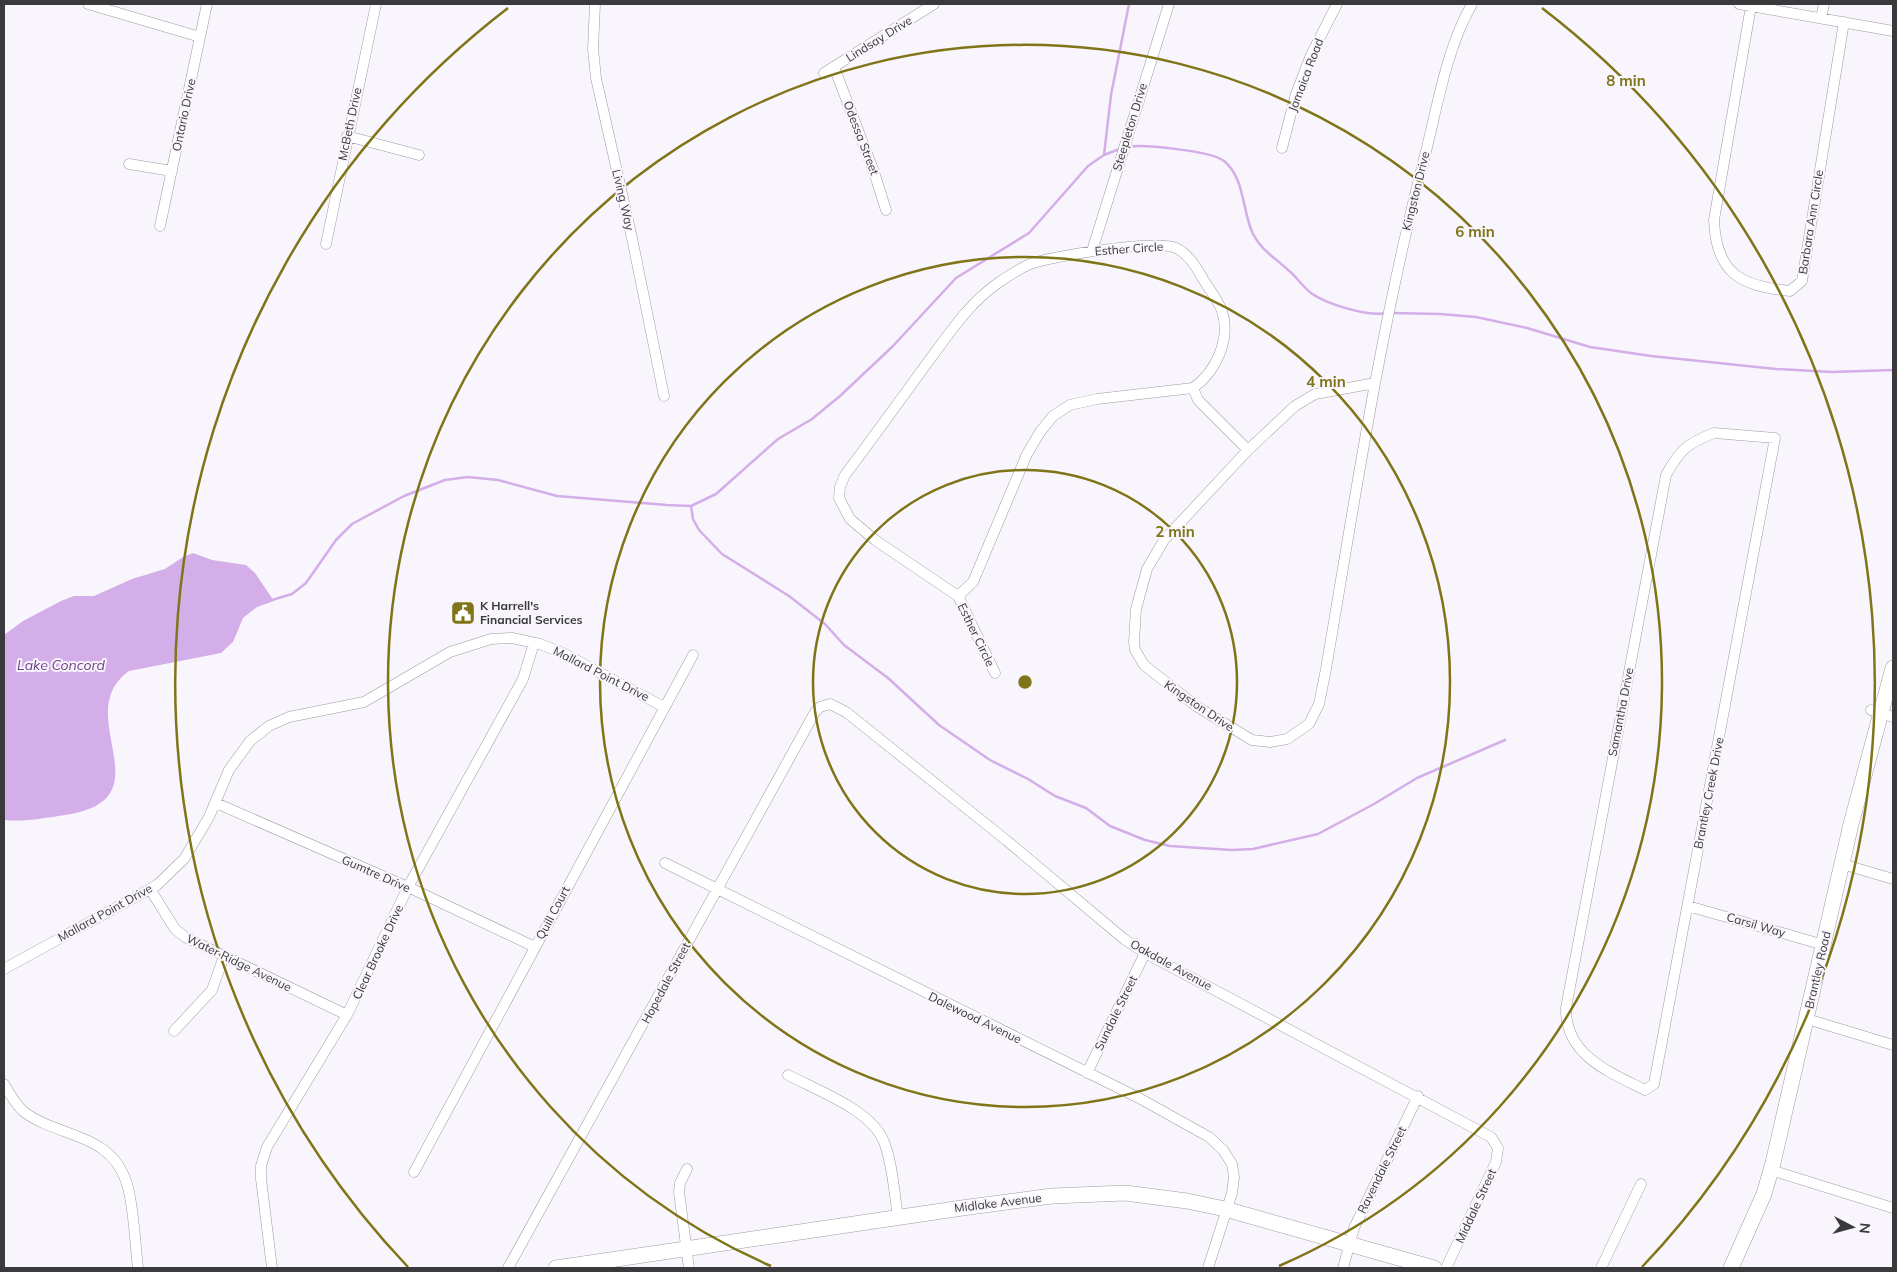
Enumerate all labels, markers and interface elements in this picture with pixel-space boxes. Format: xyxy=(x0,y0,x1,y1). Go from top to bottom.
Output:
street label: Lindsay Drive xyxy=(843,12,915,65)
street label: Jamaica Road xyxy=(1285,36,1326,114)
text: 8 min xyxy=(1606,71,1646,90)
street label: Ontario Drive xyxy=(168,77,199,153)
street label: Steepleton Drive xyxy=(1109,81,1150,173)
street label: McBeth Drive xyxy=(334,86,365,162)
street label: Odessa Street xyxy=(840,99,883,177)
street label: Kingston Drive xyxy=(1398,150,1433,232)
street label: Living Way xyxy=(609,168,638,232)
street label: Barbara Ann Circle xyxy=(1795,169,1826,275)
text: 6 min xyxy=(1455,222,1495,241)
street label: Esther Circle xyxy=(1094,239,1164,258)
text: 4 min xyxy=(1306,372,1346,391)
text: 2 min xyxy=(1155,522,1195,541)
place label: K Harrell's Financial Services xyxy=(480,598,583,627)
public building icon: K Harrell's Financial Services xyxy=(450,600,476,626)
street label: Esther Circle xyxy=(955,601,998,669)
street label: Mallard Point Drive xyxy=(551,643,652,704)
water label: Lake Concord xyxy=(17,656,105,674)
street label: Samantha Drive xyxy=(1605,666,1636,758)
centre of rings xyxy=(1016,673,1034,691)
street label: Kingston Drive xyxy=(1162,677,1237,734)
street label: Brantley Creek Drive xyxy=(1690,736,1727,850)
street label: Gumtre Drive xyxy=(340,852,413,895)
street label: Mallard Point Drive xyxy=(55,880,155,945)
street label: Quill Court xyxy=(532,883,573,942)
street label: Clear Brooke Drive xyxy=(349,902,406,1002)
street label: Carsil Way xyxy=(1725,909,1788,940)
street label: Brantley Road xyxy=(1801,930,1834,1010)
street label: Water Ridge Avenue xyxy=(184,931,294,995)
street label: Oakdale Avenue xyxy=(1128,936,1215,993)
street label: Hopedale Street xyxy=(638,940,693,1026)
street label: Sundale Street xyxy=(1091,973,1140,1053)
street label: Dalewood Avenue xyxy=(926,989,1024,1047)
street label: Ravendale Street xyxy=(1354,1124,1409,1216)
street label: Middale Street xyxy=(1452,1166,1499,1245)
street label: Midlake Avenue xyxy=(953,1190,1042,1215)
north arrow xyxy=(1827,1202,1877,1252)
text: N xyxy=(1855,1222,1874,1235)

